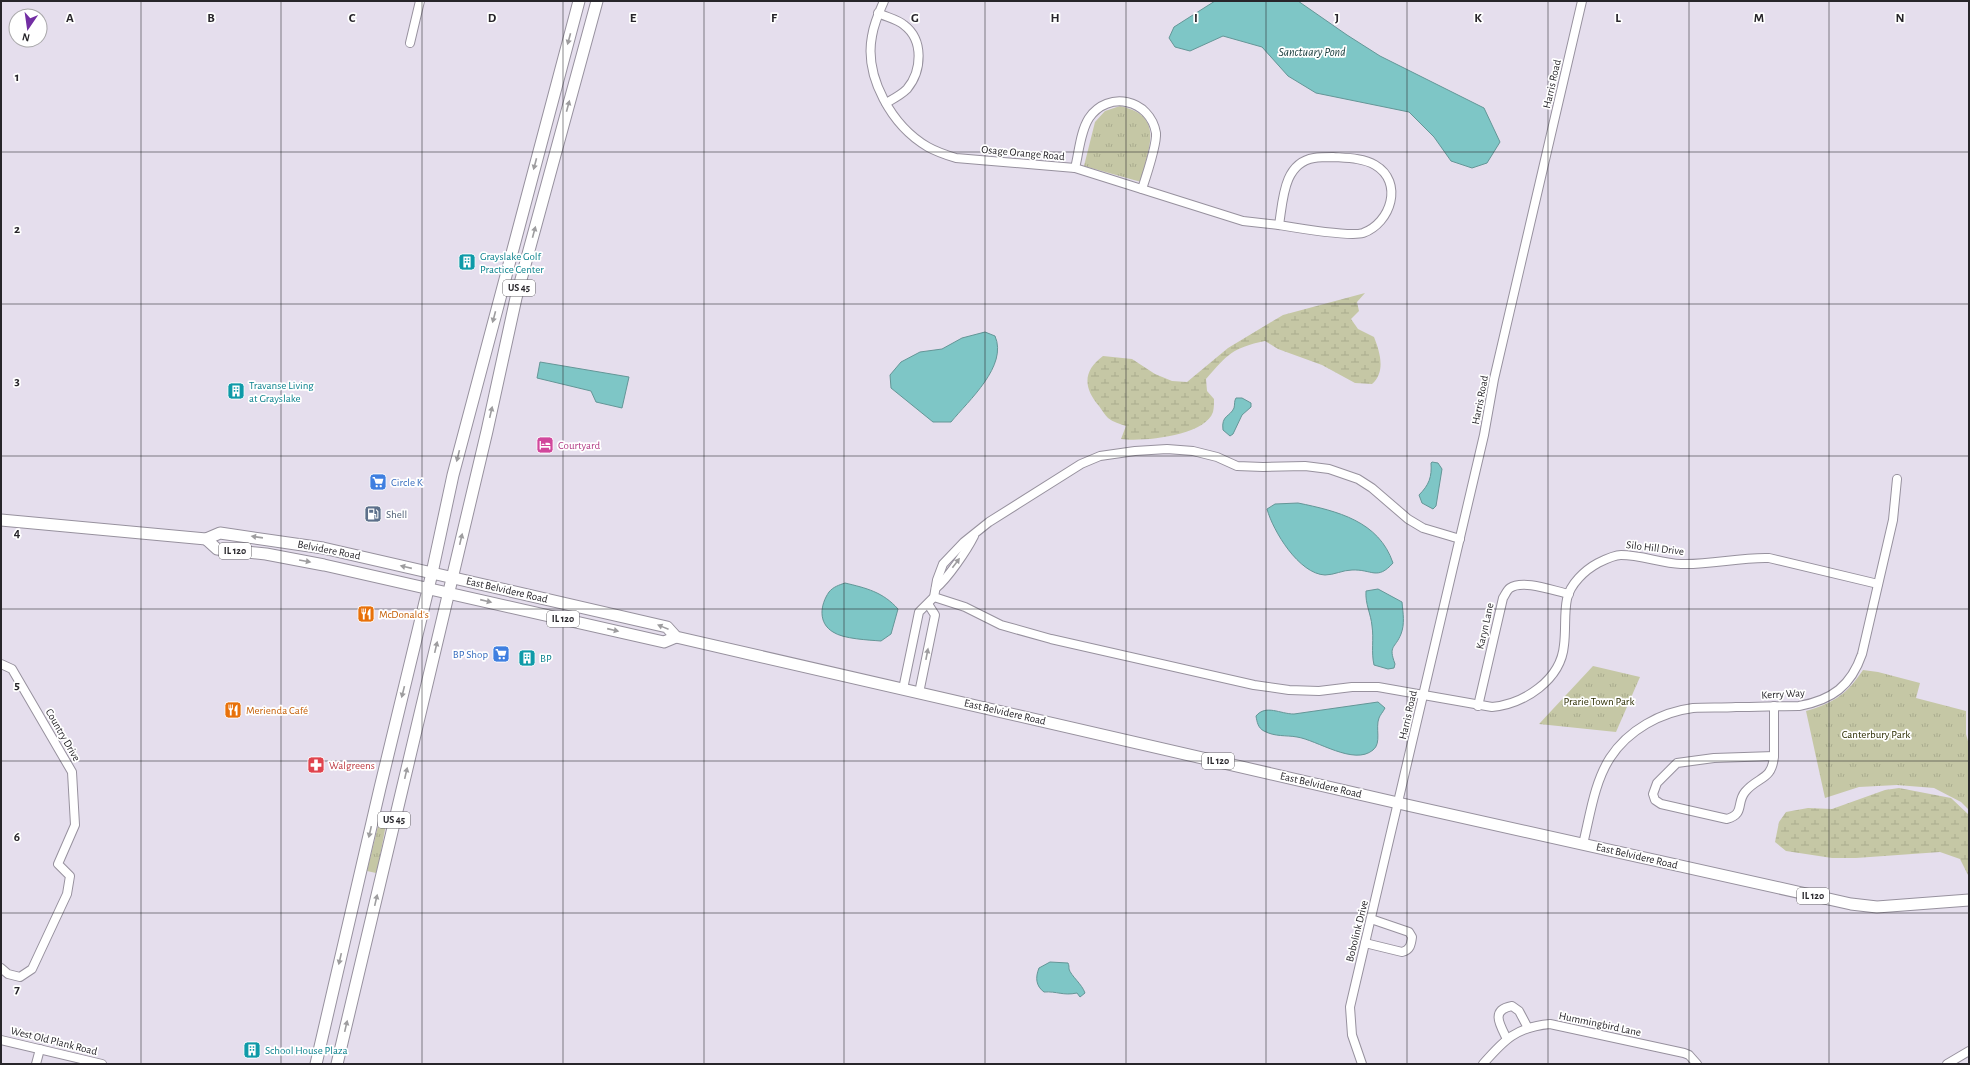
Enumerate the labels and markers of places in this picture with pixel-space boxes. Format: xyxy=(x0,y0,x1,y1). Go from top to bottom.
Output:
place label: Grayslake Golf Practice Center xyxy=(480,251,544,275)
building icon: Grayslake Golf Practice Center xyxy=(457,252,477,272)
place label: Travanse Living at Grayslake xyxy=(249,380,314,404)
building icon: Travanse Living at Grayslake xyxy=(226,381,246,401)
hotel icon: Courtyard xyxy=(535,435,555,455)
place label: Courtyard xyxy=(558,440,600,451)
supermarket icon: Circle K xyxy=(368,472,388,492)
place label: Circle K xyxy=(391,477,424,488)
fuel station icon: Shell xyxy=(363,504,383,524)
place label: Shell xyxy=(386,509,407,520)
restaurant icon: McDonald's xyxy=(356,604,376,624)
place label: McDonald's xyxy=(379,609,429,620)
supermarket icon: BP Shop xyxy=(491,644,511,664)
building icon: BP xyxy=(517,648,537,668)
place label: BP Shop xyxy=(453,649,488,660)
place label: BP xyxy=(540,653,552,664)
restaurant icon: Merienda Café xyxy=(223,700,243,720)
place label: Merienda Café xyxy=(246,705,308,716)
pharmacy icon: Walgreens xyxy=(306,755,326,775)
place label: Walgreens xyxy=(329,760,375,771)
building icon: School House Plaza xyxy=(242,1040,262,1060)
place label: School House Plaza xyxy=(265,1045,348,1056)

